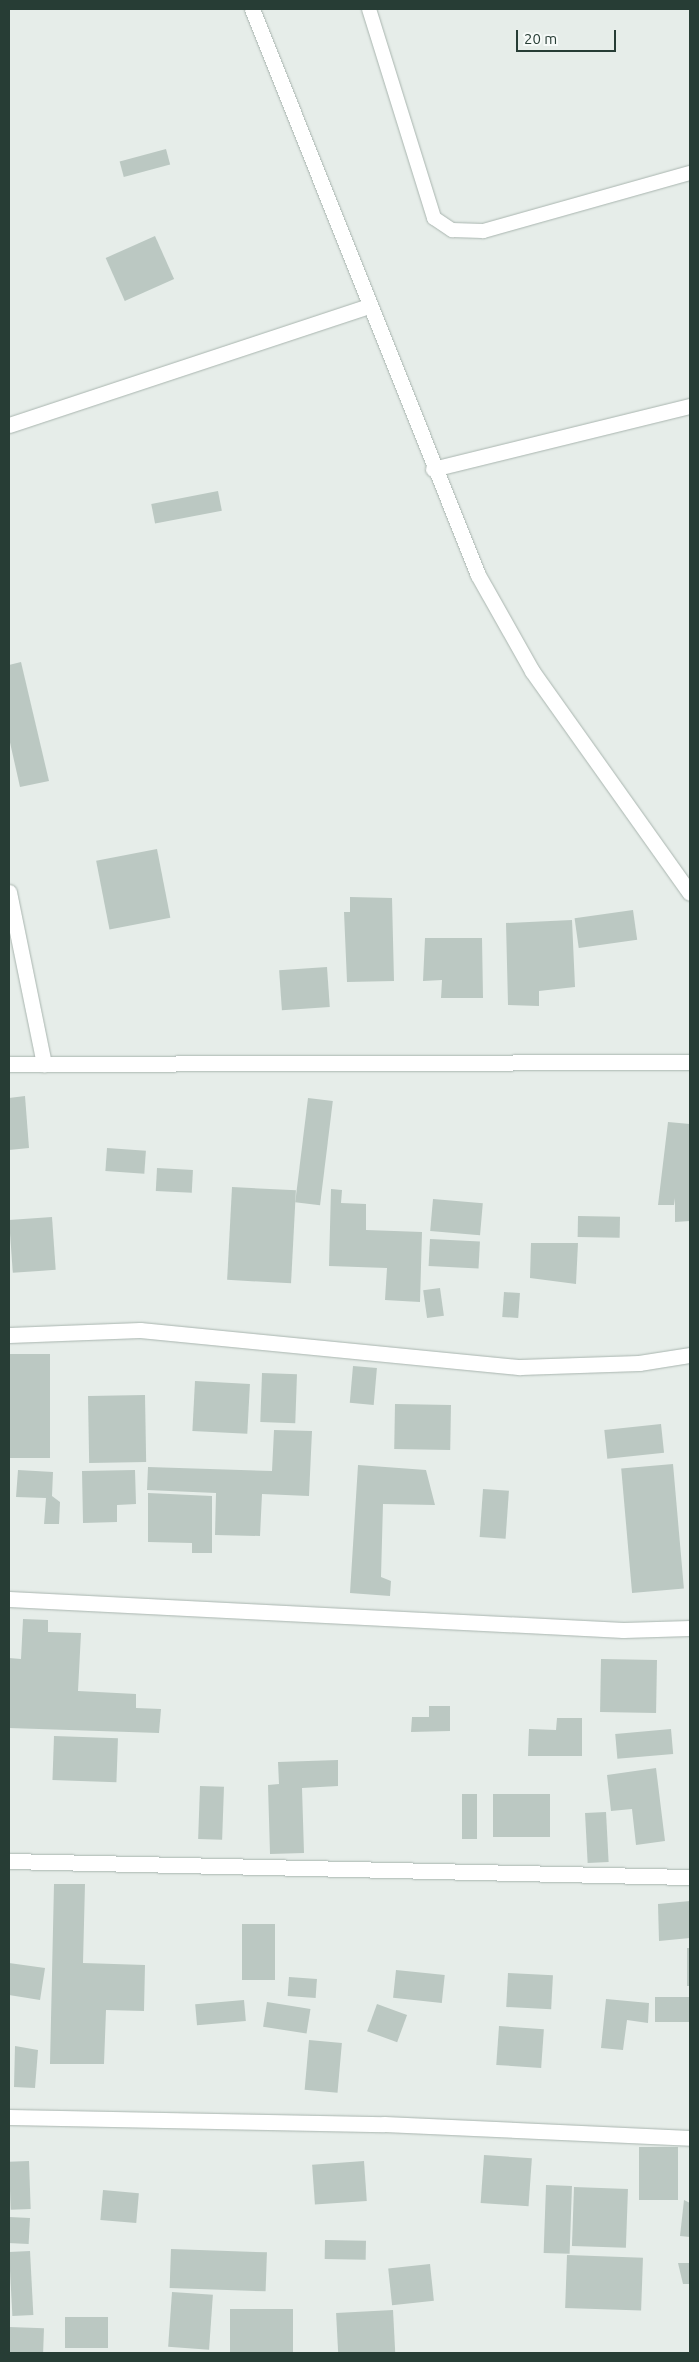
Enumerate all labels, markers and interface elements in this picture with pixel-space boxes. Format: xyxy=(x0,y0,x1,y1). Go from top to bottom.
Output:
scale bar xyxy=(519,20,619,52)
text: 20 m xyxy=(524,30,557,47)

